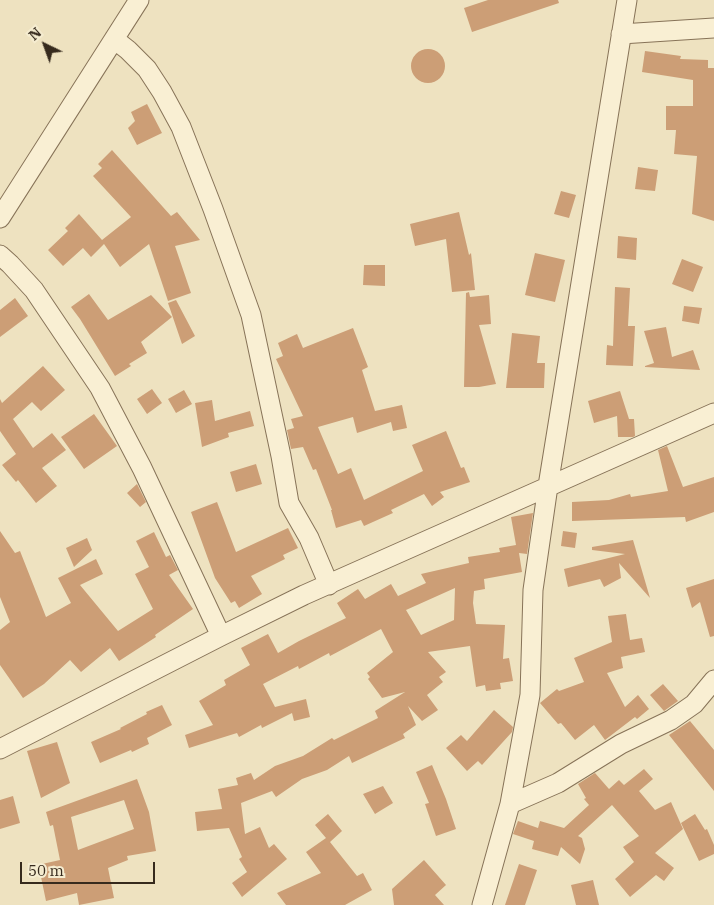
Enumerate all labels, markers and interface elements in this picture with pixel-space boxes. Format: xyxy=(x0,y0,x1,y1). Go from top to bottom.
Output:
north arrow xyxy=(20,20,70,70)
text: N xyxy=(25,23,45,44)
scale bar xyxy=(22,852,158,884)
text: 50 m xyxy=(28,861,64,880)

